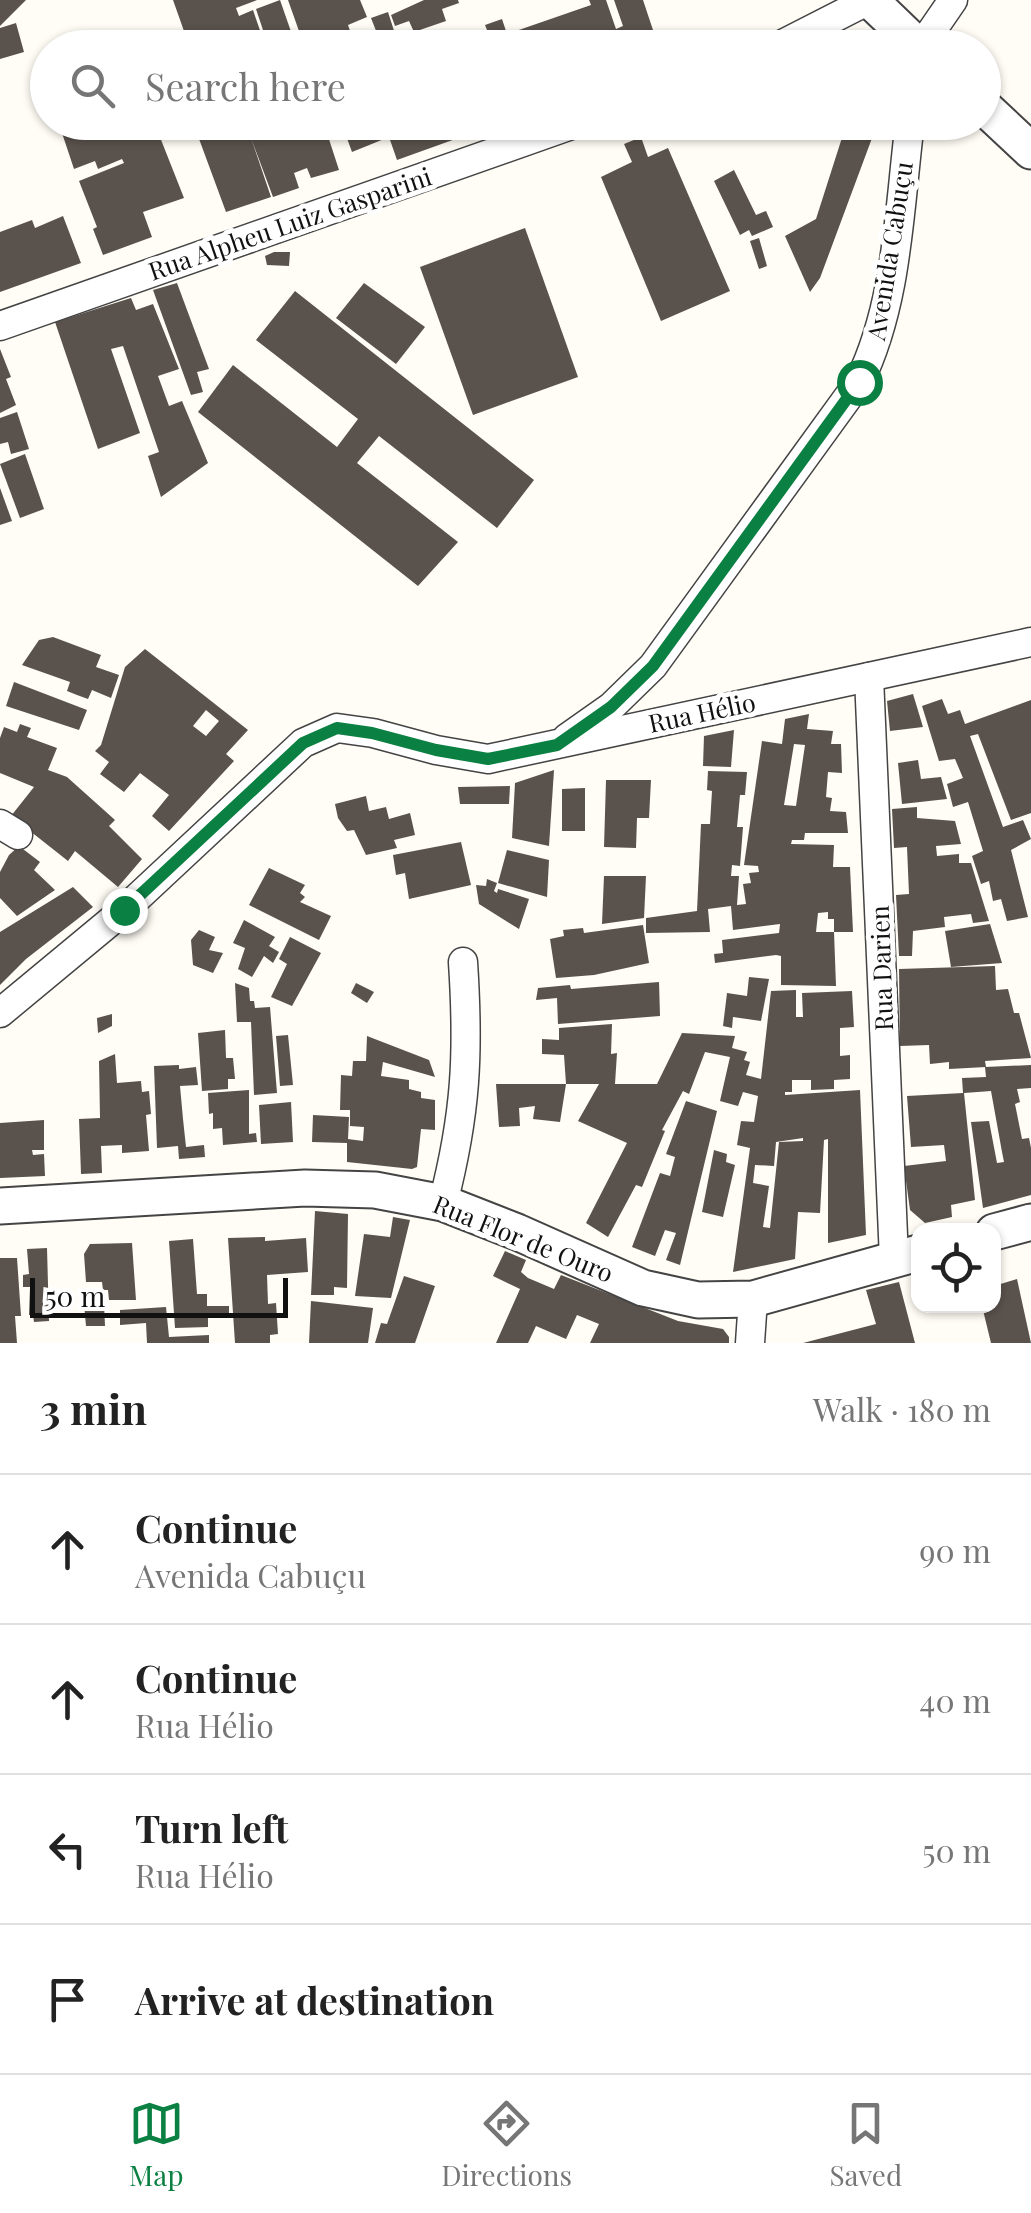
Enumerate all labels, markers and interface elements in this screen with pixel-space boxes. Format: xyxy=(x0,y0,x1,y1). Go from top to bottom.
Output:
search box xyxy=(30,30,1001,140)
icon: search xyxy=(65,58,120,113)
text: Search here xyxy=(145,60,346,111)
street label: Rua Alpheu Luiz Gasparini xyxy=(144,159,435,287)
street label: Avenida Cabuçu xyxy=(858,159,919,343)
route start xyxy=(837,360,883,406)
street label: Rua Hélio xyxy=(645,684,758,739)
route end xyxy=(102,888,148,934)
street label: Rua Darien xyxy=(862,905,899,1031)
street label: Rua Flor de Ouro xyxy=(429,1186,618,1289)
map controls xyxy=(911,1223,1001,1313)
button: locate xyxy=(911,1223,1001,1313)
scale bar xyxy=(30,1273,288,1318)
text: 50 m xyxy=(45,1277,105,1314)
text: 3 min xyxy=(40,1380,147,1436)
text: Walk · 180 m xyxy=(813,1387,991,1430)
text: Continue xyxy=(135,1502,297,1553)
icon: ahead xyxy=(40,1522,95,1577)
text: 90 m xyxy=(919,1528,991,1571)
text: Avenida Cabuçu xyxy=(135,1553,366,1596)
text: Continue xyxy=(135,1652,297,1703)
icon: ahead xyxy=(40,1672,95,1727)
text: 40 m xyxy=(920,1678,991,1721)
text: Rua Hélio xyxy=(135,1703,274,1746)
text: Turn left xyxy=(135,1802,288,1853)
icon: left xyxy=(40,1822,95,1877)
text: 50 m xyxy=(922,1828,991,1871)
text: Rua Hélio xyxy=(135,1853,274,1896)
icon: arrive xyxy=(40,1972,95,2027)
text: Arrive at destination xyxy=(135,1974,494,2025)
tab: Map xyxy=(129,2096,184,2193)
tab: Directions xyxy=(441,2096,572,2193)
tab: Saved xyxy=(829,2096,902,2193)

